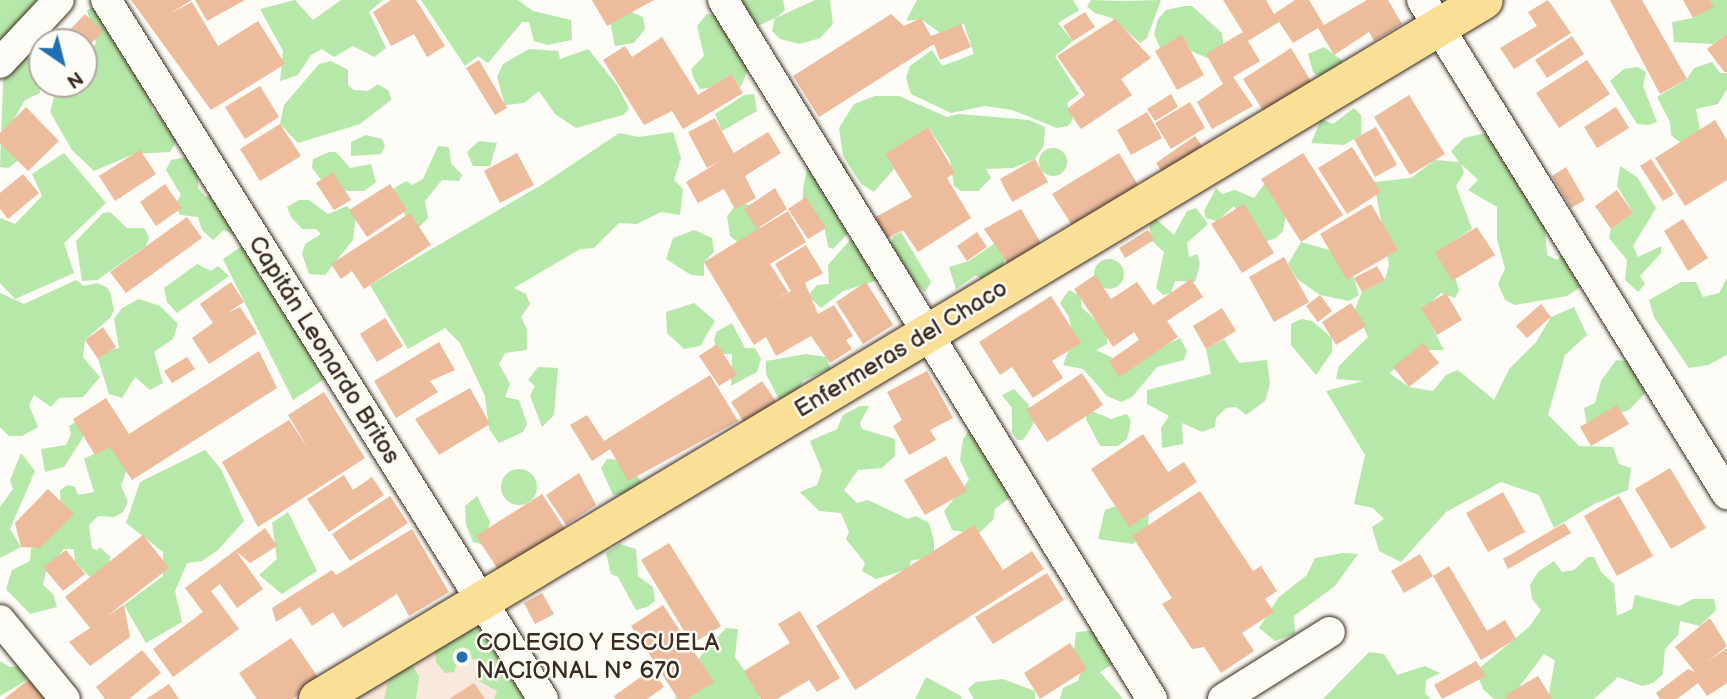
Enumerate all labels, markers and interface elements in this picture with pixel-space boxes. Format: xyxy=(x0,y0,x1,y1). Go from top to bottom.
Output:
north arrow xyxy=(28,28,98,98)
text: N xyxy=(62,65,87,92)
street label: Capitán Leonardo Britos xyxy=(242,231,406,469)
street label: Enfermeras del Chaco xyxy=(789,274,1013,424)
place label: COLEGIO Y ESCUELA NACIONAL N° 670 xyxy=(476,629,721,685)
marker: COLEGIO Y ESCUELA NACIONAL N° 670 xyxy=(454,649,470,665)

